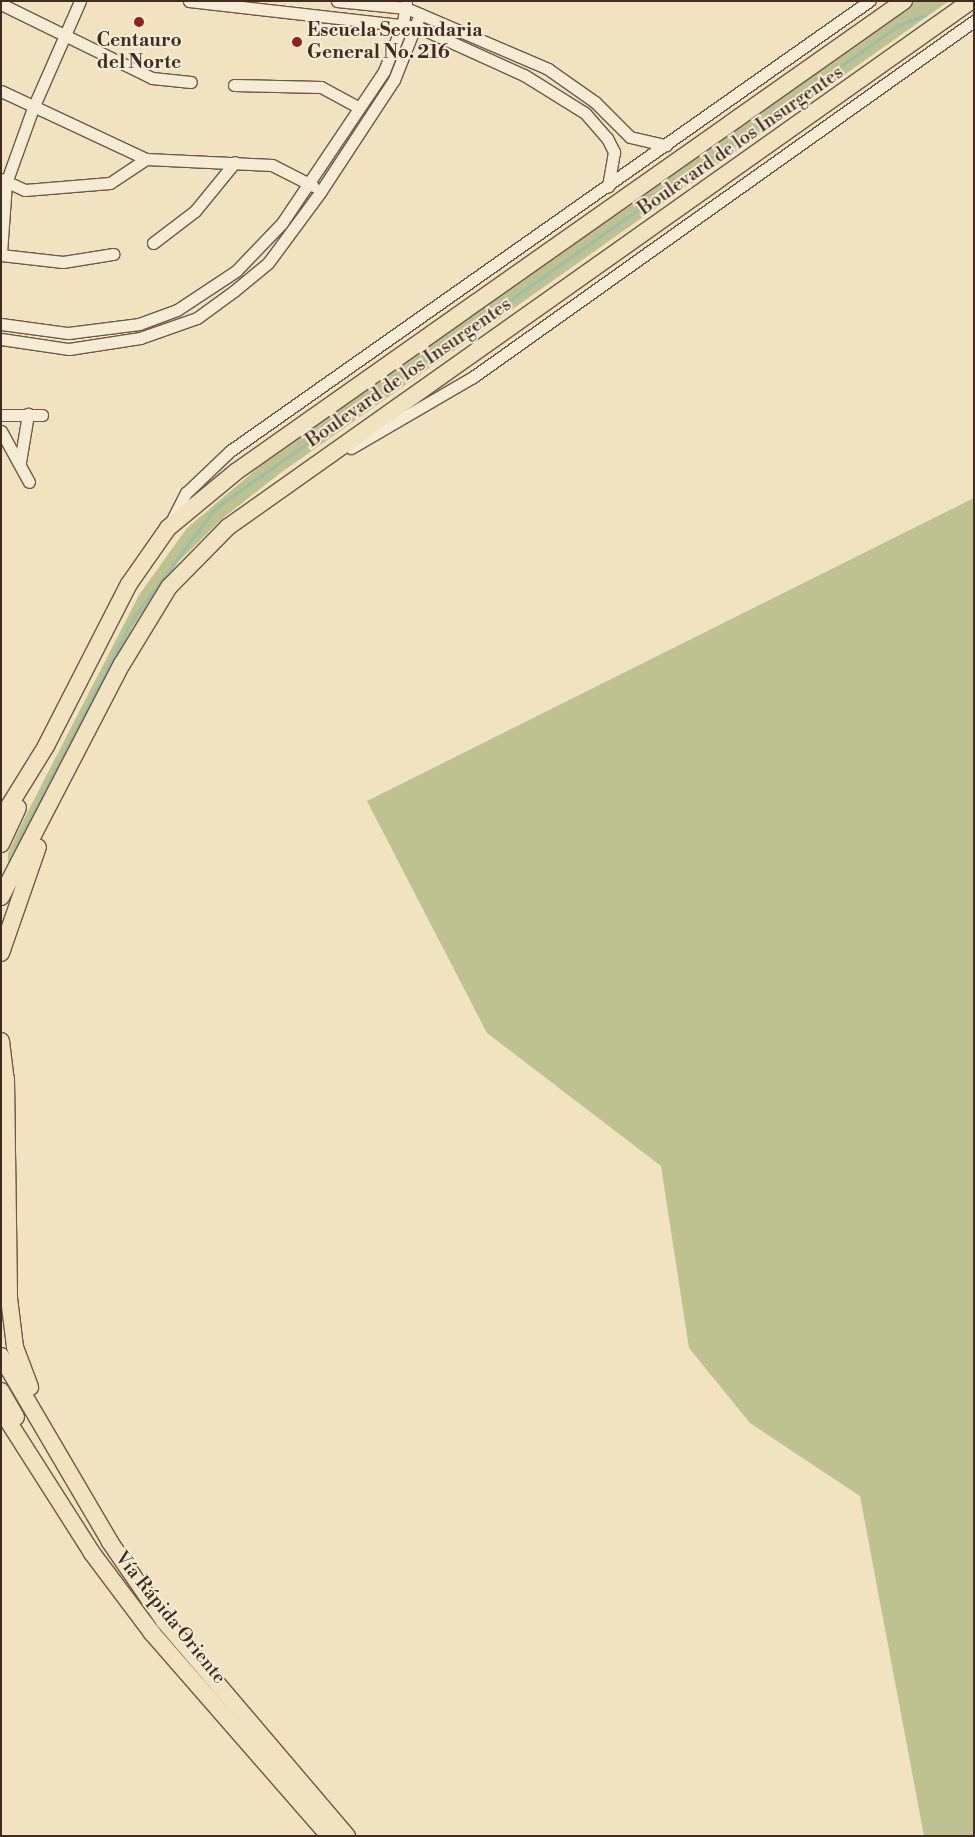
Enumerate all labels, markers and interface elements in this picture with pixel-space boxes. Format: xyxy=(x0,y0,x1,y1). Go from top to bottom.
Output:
marker: Centauro del Norte xyxy=(133,16,145,28)
place label: Escuela Secundaria General No. 216 xyxy=(307,20,482,64)
place label: Centauro del Norte xyxy=(96,30,182,74)
marker: Escuela Secundaria General No. 216 xyxy=(291,36,303,48)
street label: Boulevard de los Insurgentes xyxy=(634,61,848,221)
street label: Boulevard de los Insurgentes xyxy=(302,293,516,453)
street label: Vía Rápida Oriente xyxy=(110,1547,230,1689)

